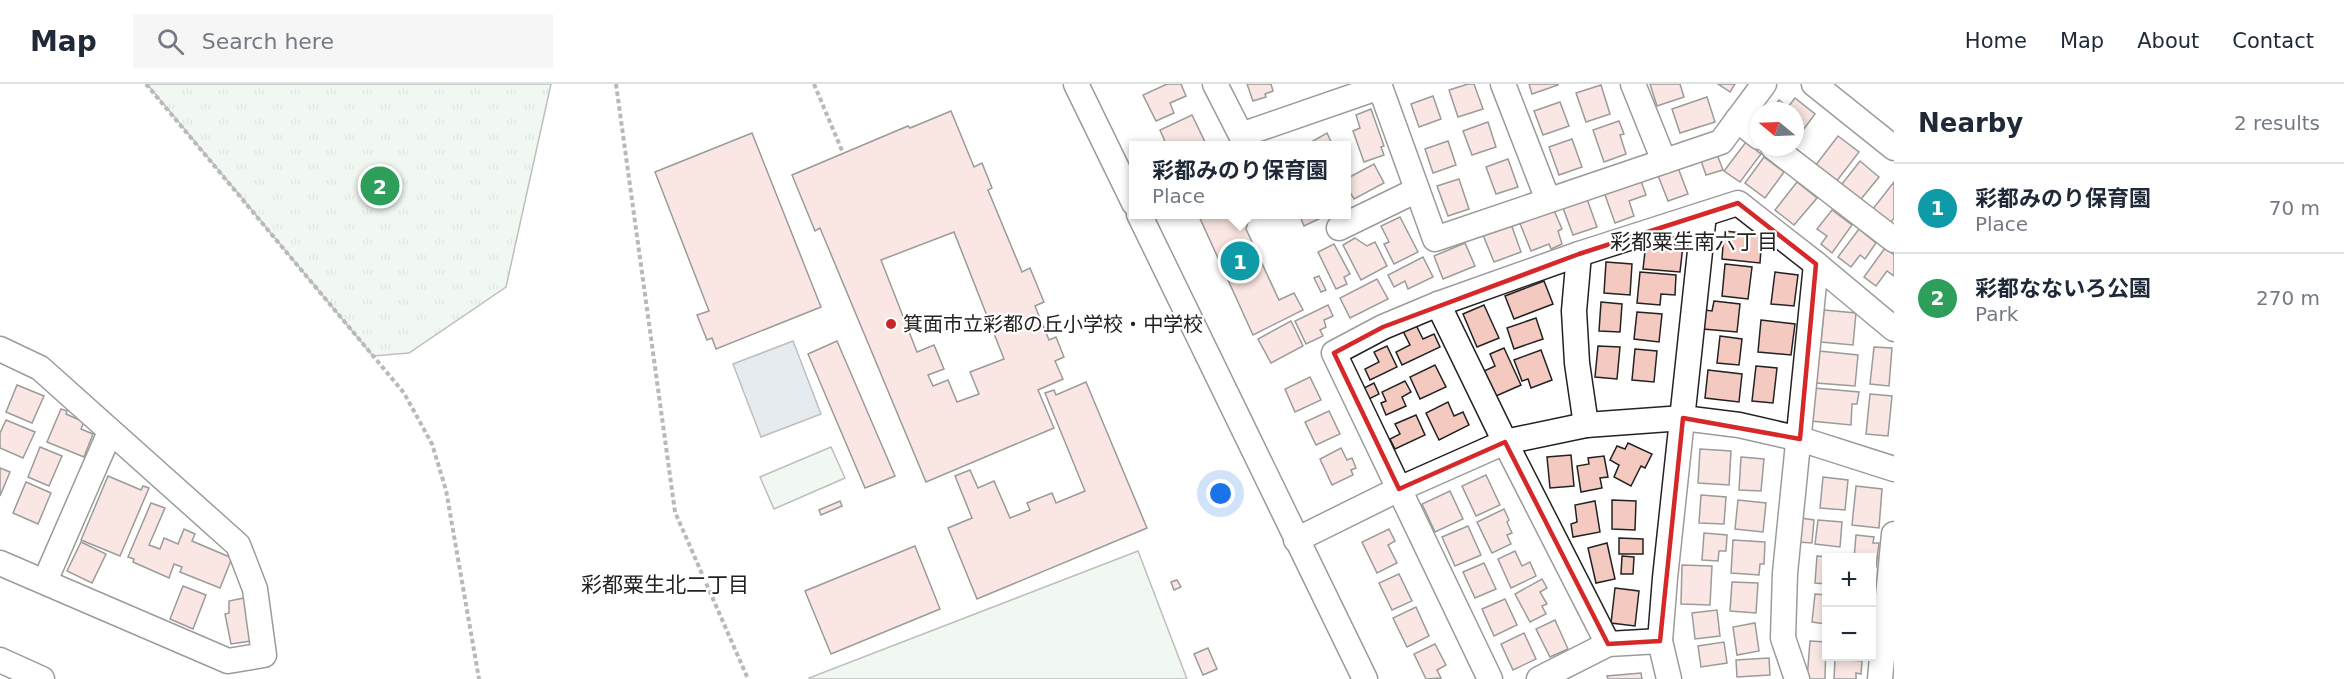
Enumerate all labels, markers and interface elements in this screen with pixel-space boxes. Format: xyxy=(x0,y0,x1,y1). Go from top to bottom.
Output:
search box xyxy=(133,14,553,68)
text: Map xyxy=(30,25,97,58)
icon: search xyxy=(154,25,187,58)
text: Search here xyxy=(202,29,334,54)
text: Home xyxy=(1965,29,2027,53)
text: Map xyxy=(2060,29,2104,53)
text: About xyxy=(2137,29,2199,53)
text: Contact xyxy=(2232,29,2314,53)
north arrow xyxy=(1750,102,1804,156)
text: Nearby xyxy=(1918,108,2023,138)
text: 2 results xyxy=(2234,111,2320,135)
popup xyxy=(1129,141,1351,219)
text: 彩都みのり保育園 xyxy=(1152,158,1328,183)
pin: 2 xyxy=(360,164,400,208)
text: Place xyxy=(1152,184,1205,208)
text: 彩都みのり保育園 xyxy=(1975,186,2151,211)
text: 1 xyxy=(1931,196,1944,220)
text: 70 m xyxy=(2269,196,2320,220)
text: Place xyxy=(1975,212,2028,236)
district label: 彩都粟生南六丁目 xyxy=(1610,230,1778,254)
pin: 1 xyxy=(1220,238,1260,284)
text: 彩都なないろ公園 xyxy=(1975,276,2151,301)
text: 2 xyxy=(1931,286,1944,310)
text: 270 m xyxy=(2256,286,2320,310)
text: Park xyxy=(1975,302,2018,326)
place label: 箕面市立彩都の丘小学校・中学校 xyxy=(903,312,1203,336)
marker: 箕面市立彩都の丘小学校・中学校 xyxy=(884,317,898,331)
your location xyxy=(1206,479,1235,508)
map controls xyxy=(1822,553,1876,661)
button: + xyxy=(1822,553,1876,607)
district label: 彩都粟生北二丁目 xyxy=(581,573,749,597)
button: − xyxy=(1822,607,1876,661)

